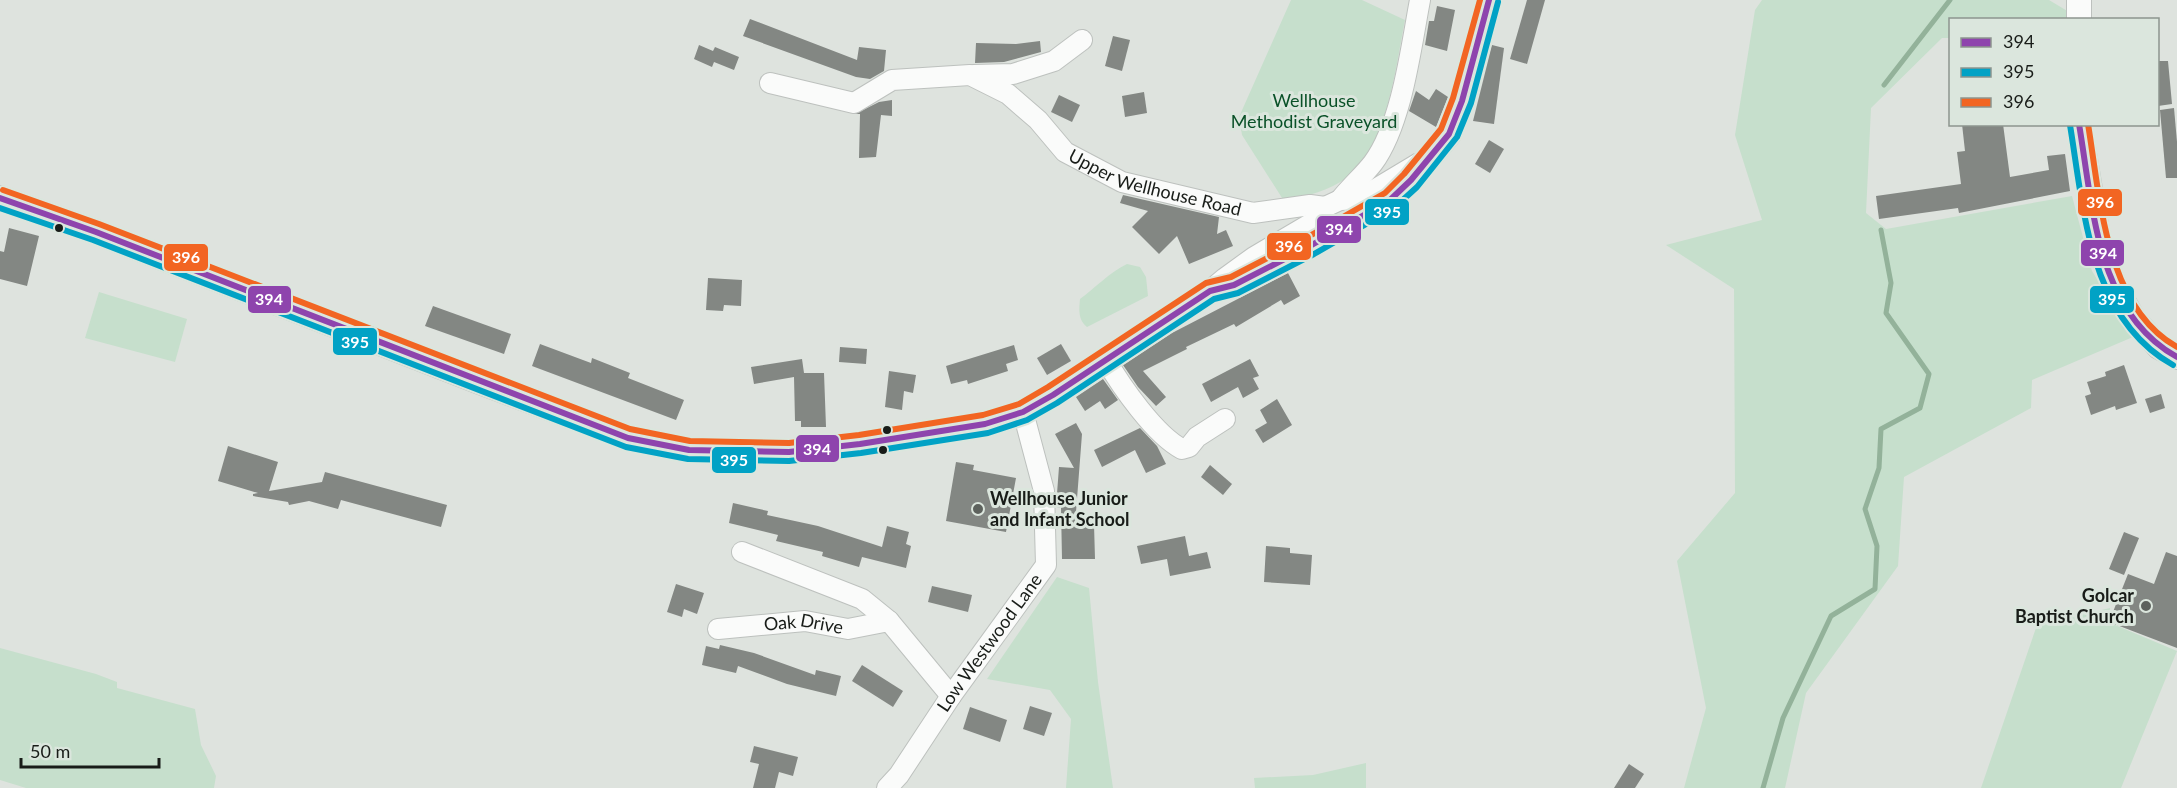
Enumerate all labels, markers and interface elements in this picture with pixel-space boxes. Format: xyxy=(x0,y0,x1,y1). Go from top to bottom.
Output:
legend xyxy=(1949,18,2159,126)
text: 394 xyxy=(2003,30,2034,52)
text: 395 xyxy=(2003,60,2034,82)
park label: Wellhouse Methodist Graveyard xyxy=(1231,89,1397,132)
text: 396 xyxy=(2003,90,2034,112)
street label: Upper Wellhouse Road xyxy=(1065,144,1244,220)
line badge: 396 xyxy=(2077,188,2123,217)
text: 396 xyxy=(2086,192,2114,211)
line badge: 395 xyxy=(1364,198,1410,226)
text: 395 xyxy=(1373,202,1401,221)
line badge: 394 xyxy=(1316,215,1362,244)
text: 394 xyxy=(1325,219,1353,238)
unlabelled marker xyxy=(53,222,65,234)
line badge: 396 xyxy=(1266,232,1312,261)
text: 396 xyxy=(1275,236,1303,255)
line badge: 394 xyxy=(2080,239,2125,267)
line badge: 396 xyxy=(163,243,209,272)
text: 394 xyxy=(2089,243,2117,262)
text: 396 xyxy=(172,247,200,266)
line badge: 394 xyxy=(247,285,292,314)
line badge: 395 xyxy=(2089,285,2135,314)
text: 394 xyxy=(255,289,283,308)
text: 395 xyxy=(2098,289,2126,308)
line badge: 395 xyxy=(332,327,378,356)
text: 395 xyxy=(341,332,369,351)
unlabelled marker xyxy=(881,424,893,436)
line badge: 394 xyxy=(795,434,840,463)
text: 394 xyxy=(803,439,831,458)
unlabelled marker xyxy=(877,444,889,456)
line badge: 395 xyxy=(711,446,757,474)
text: 395 xyxy=(720,450,748,469)
place label: Wellhouse Junior and Infant School xyxy=(990,487,1130,530)
marker: Wellhouse Junior and Infant School xyxy=(971,502,985,516)
street label: Low Westwood Lane xyxy=(932,569,1046,716)
place label: Golcar Baptist Church xyxy=(2015,584,2134,627)
marker: Golcar Baptist Church xyxy=(2139,599,2153,613)
street label: Oak Drive xyxy=(763,608,845,638)
scale bar xyxy=(21,731,159,769)
text: 50 m xyxy=(30,740,70,762)

